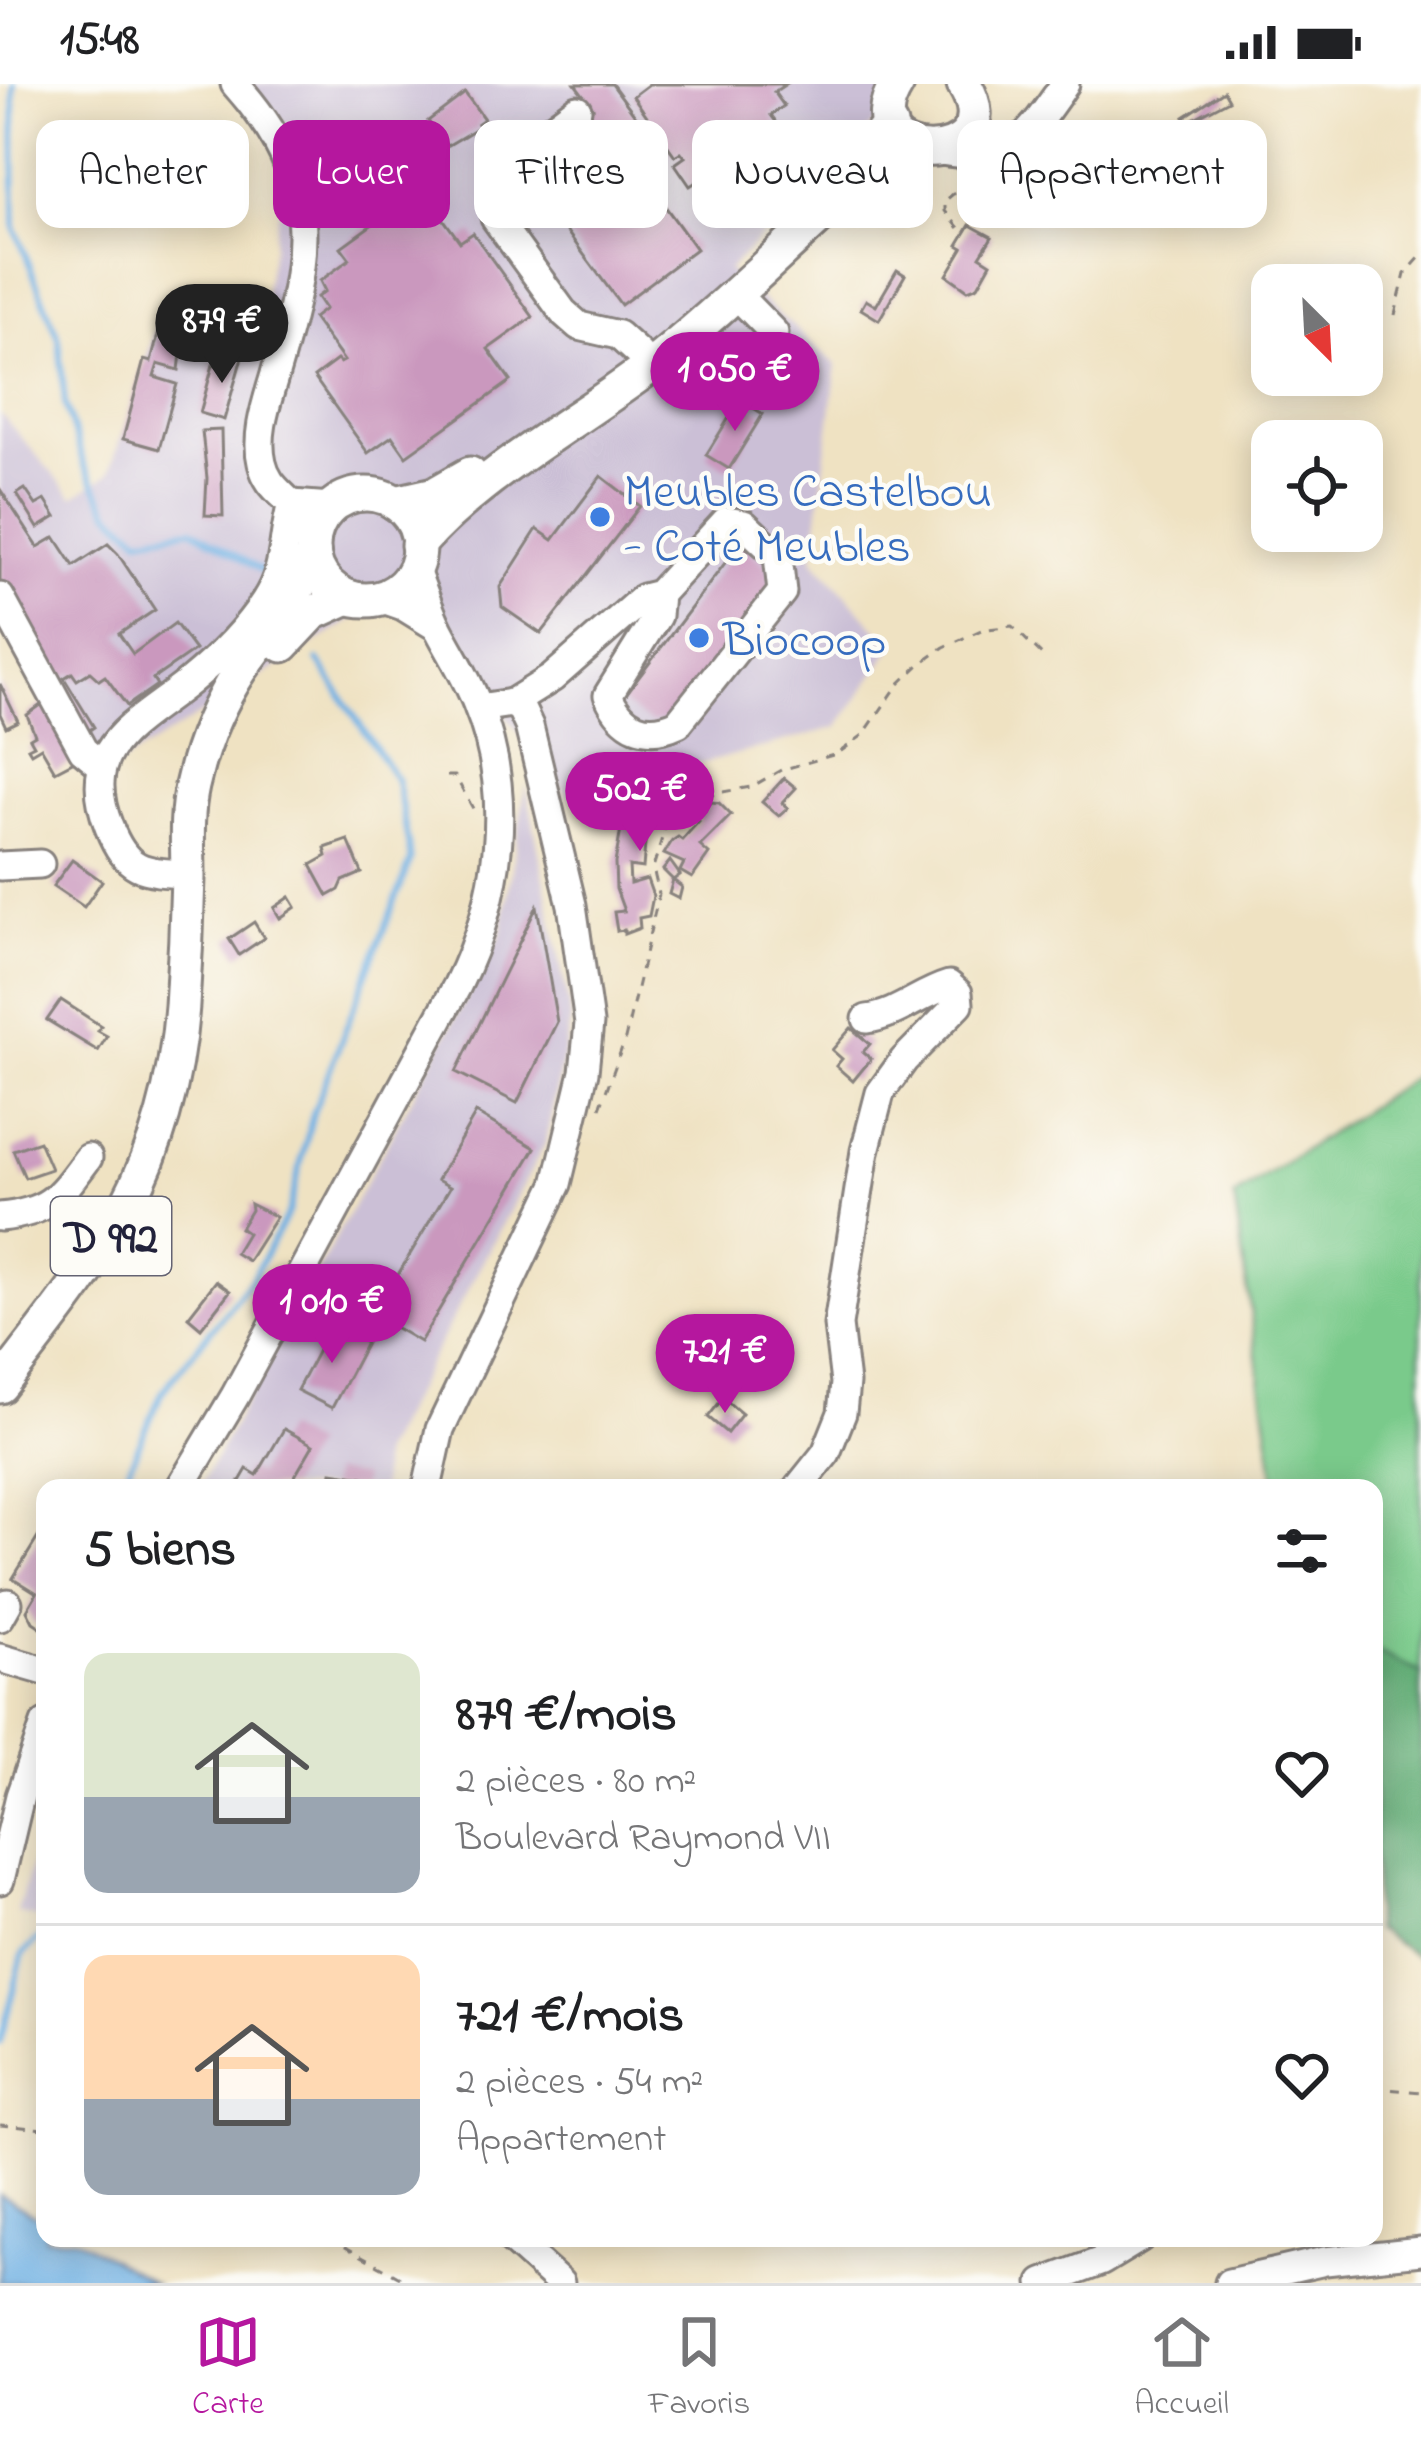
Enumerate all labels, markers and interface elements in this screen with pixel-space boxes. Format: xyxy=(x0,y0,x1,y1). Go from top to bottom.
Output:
text: 15:48 xyxy=(60,9,139,75)
chip: Acheter xyxy=(36,120,249,228)
chip: Louer xyxy=(273,120,450,228)
chip: Filtres xyxy=(474,120,668,228)
chip: Nouveau xyxy=(692,120,933,228)
chip: Appartement xyxy=(957,120,1267,228)
north arrow xyxy=(1251,264,1383,396)
map controls xyxy=(1251,264,1383,552)
pin: 879 € xyxy=(138,284,306,386)
text: 879 € xyxy=(182,294,262,351)
pin: 1 050 € xyxy=(624,332,846,434)
text: 1 050 € xyxy=(677,342,793,399)
button: locate xyxy=(1251,420,1383,552)
place label: Meubles Castelbou - Coté Meubles xyxy=(624,459,992,584)
marker: Meubles Castelbou - Coté Meubles xyxy=(587,504,613,530)
place label: Biocoop xyxy=(722,608,886,678)
marker: Biocoop xyxy=(686,625,712,651)
pin: 502 € xyxy=(556,752,724,854)
text: 502 € xyxy=(592,762,688,819)
road number: D 992 xyxy=(51,1197,171,1275)
pin: 1 010 € xyxy=(221,1264,443,1366)
text: 1 010 € xyxy=(279,1274,385,1331)
pin: 721 € xyxy=(641,1314,809,1416)
text: 721 € xyxy=(683,1324,767,1381)
text: 5 biens xyxy=(84,1514,236,1589)
icon: filters xyxy=(1269,1518,1335,1584)
text: 879 €/mois xyxy=(456,1679,677,1754)
icon: home xyxy=(180,1701,324,1845)
icon: heart xyxy=(1269,1740,1335,1806)
text: 2 pièces · 80 m² xyxy=(456,1754,696,1811)
text: Boulevard Raymond VII xyxy=(456,1811,831,1868)
text: 721 €/mois xyxy=(456,1980,684,2055)
icon: home xyxy=(180,2003,324,2147)
icon: heart xyxy=(1269,2042,1335,2108)
text: 2 pièces · 54 m² xyxy=(456,2055,703,2112)
text: Appartement xyxy=(456,2112,666,2169)
tab: Carte xyxy=(192,2309,264,2429)
tab: Favoris xyxy=(648,2309,750,2429)
tab: Accueil xyxy=(1134,2309,1229,2429)

